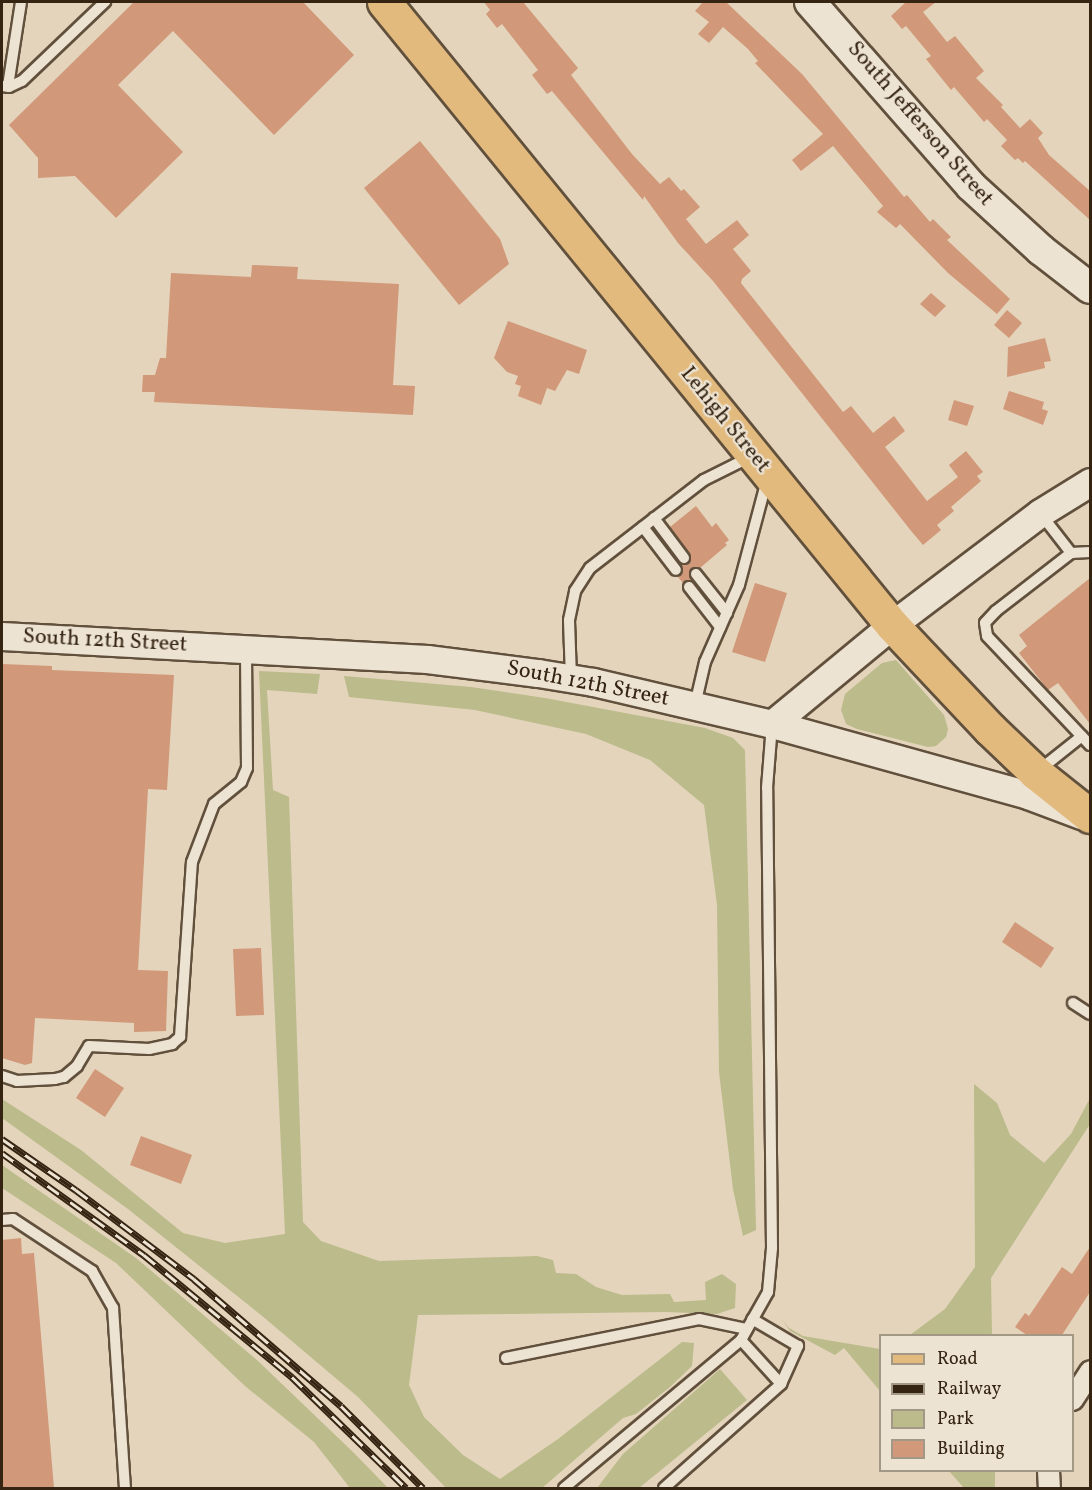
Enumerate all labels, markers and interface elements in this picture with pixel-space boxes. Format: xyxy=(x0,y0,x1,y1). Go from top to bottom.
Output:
street label: South Jefferson Street xyxy=(841,36,999,212)
street label: Lehigh Street xyxy=(674,362,776,478)
street label: South 12th Street xyxy=(22,624,188,658)
street label: South 12th Street xyxy=(505,655,671,713)
legend xyxy=(879,1334,1074,1472)
text: Road xyxy=(937,1347,978,1372)
text: Railway xyxy=(937,1377,1001,1402)
text: Park xyxy=(937,1407,974,1432)
text: Building xyxy=(937,1437,1005,1462)

